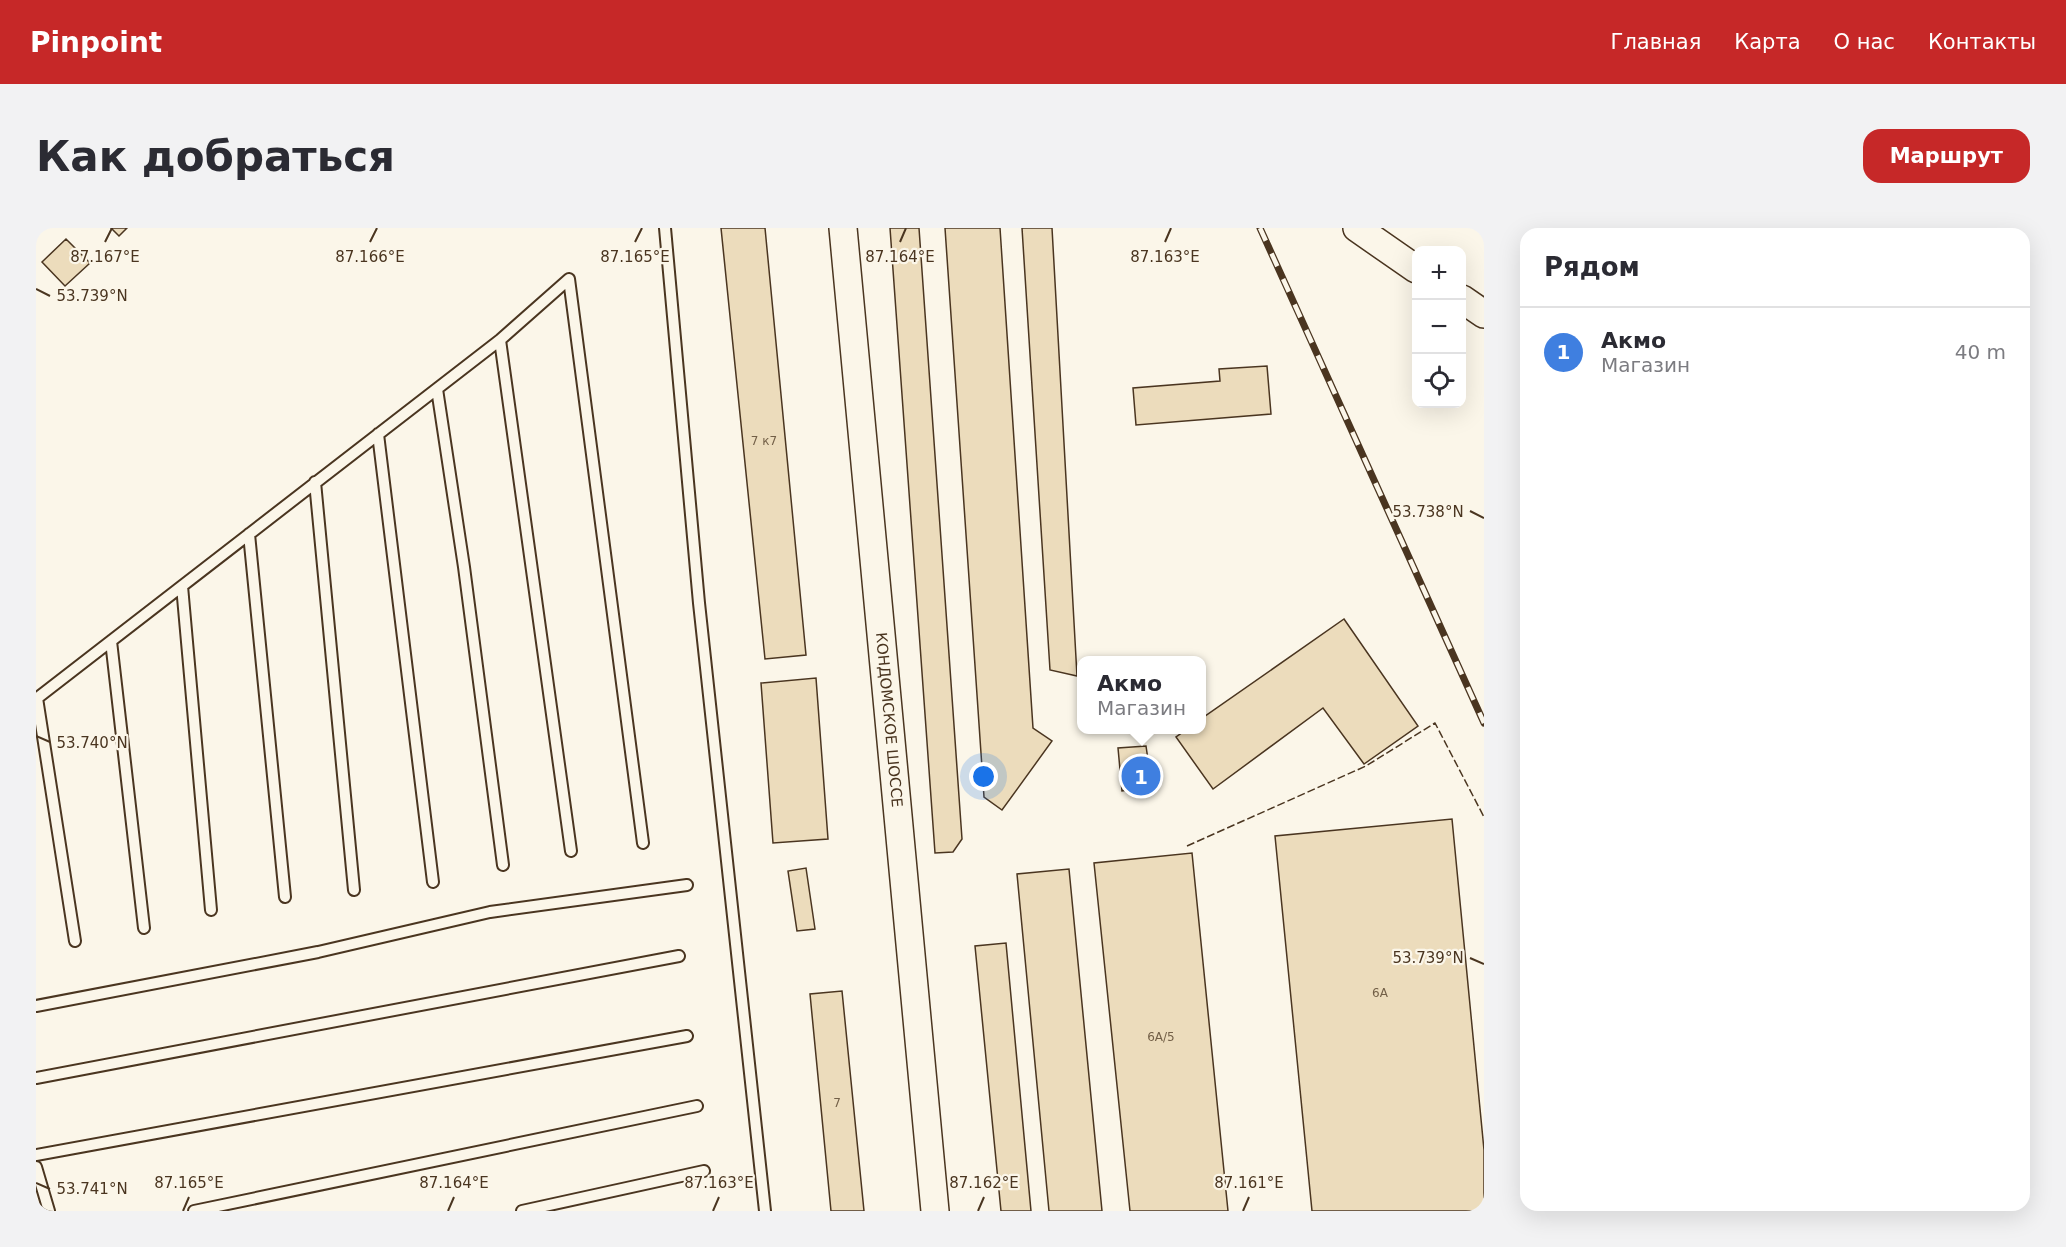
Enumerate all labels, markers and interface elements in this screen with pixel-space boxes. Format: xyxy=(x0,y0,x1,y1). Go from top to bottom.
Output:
text: Pinpoint xyxy=(30,26,162,59)
text: Главная xyxy=(1611,30,1701,54)
text: Карта xyxy=(1734,30,1801,54)
text: О нас xyxy=(1834,30,1895,54)
text: Контакты xyxy=(1928,30,2036,54)
button: Маршрут xyxy=(1863,129,2030,183)
text: Как добраться xyxy=(36,132,395,181)
map controls xyxy=(1412,246,1466,408)
button: + xyxy=(1412,246,1466,300)
text: 87.167°E xyxy=(70,248,140,266)
text: 87.166°E xyxy=(335,248,405,266)
text: 87.165°E xyxy=(600,248,670,266)
text: 87.164°E xyxy=(865,248,935,266)
text: 87.163°E xyxy=(1130,248,1200,266)
text: Рядом xyxy=(1544,252,1640,282)
text: 53.739°N xyxy=(56,287,128,305)
button: − xyxy=(1412,300,1466,354)
text: Акмо xyxy=(1601,328,1666,353)
text: 1 xyxy=(1557,340,1570,364)
text: 40 m xyxy=(1955,340,2006,364)
text: Магазин xyxy=(1601,353,1690,377)
button: locate xyxy=(1412,354,1466,408)
house number: 7 к7 xyxy=(751,434,777,448)
text: 53.738°N xyxy=(1392,503,1464,521)
street label: КОНДОМСКОЕ ШОССЕ xyxy=(872,632,906,808)
popup xyxy=(1077,656,1206,734)
text: Акмо xyxy=(1097,671,1162,696)
text: Магазин xyxy=(1097,696,1186,720)
text: 53.740°N xyxy=(56,734,128,752)
pin: 1 xyxy=(1122,754,1160,798)
your location xyxy=(969,762,998,791)
text: 53.739°N xyxy=(1392,949,1464,967)
house number: 6А xyxy=(1372,986,1389,1000)
house number: 6А/5 xyxy=(1147,1030,1175,1044)
house number: 7 xyxy=(833,1096,841,1110)
text: 87.165°E xyxy=(154,1174,224,1192)
text: 87.164°E xyxy=(419,1174,489,1192)
text: 87.163°E xyxy=(684,1174,754,1192)
text: 87.162°E xyxy=(949,1174,1019,1192)
text: 87.161°E xyxy=(1214,1174,1284,1192)
text: 53.741°N xyxy=(56,1180,128,1198)

